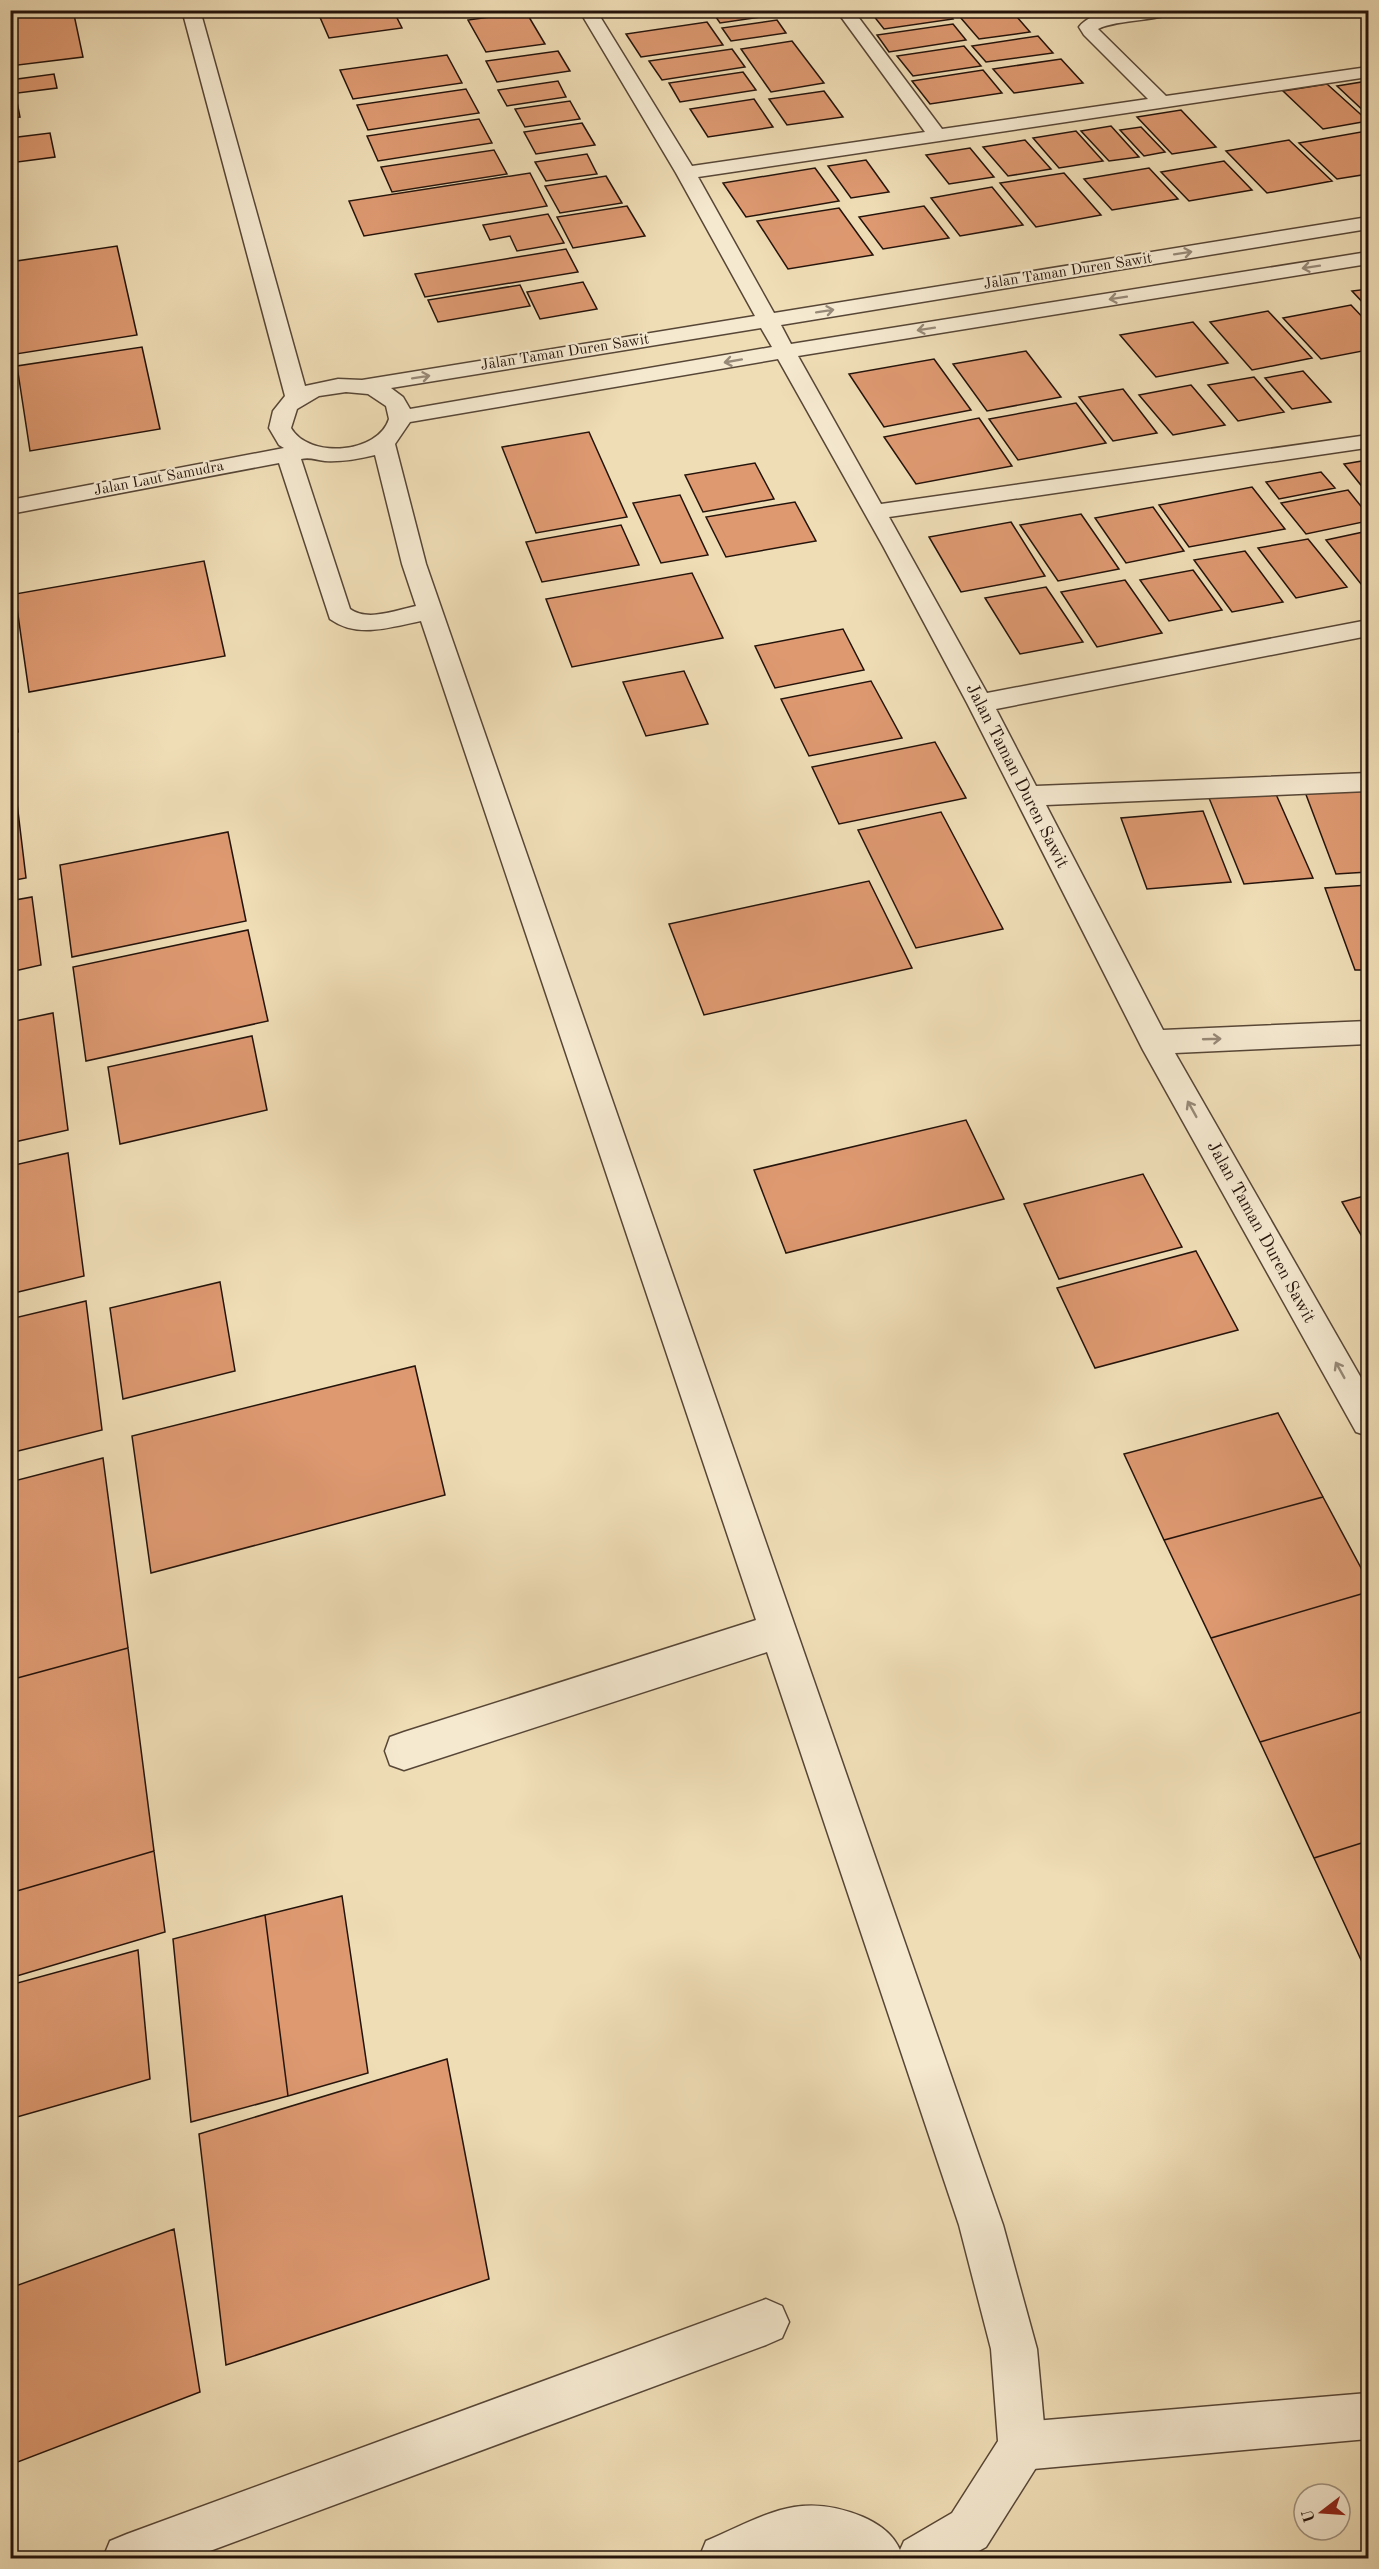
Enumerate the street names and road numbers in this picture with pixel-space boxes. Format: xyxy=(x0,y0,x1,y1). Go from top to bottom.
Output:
street label: Jalan Taman Duren Sawit xyxy=(983,251,1153,293)
street label: Jalan Taman Duren Sawit xyxy=(480,332,650,374)
street label: Jalan Laut Samudra xyxy=(93,459,226,499)
street label: Jalan Taman Duren Sawit xyxy=(963,681,1071,871)
street label: Jalan Taman Duren Sawit xyxy=(1204,1138,1318,1326)

